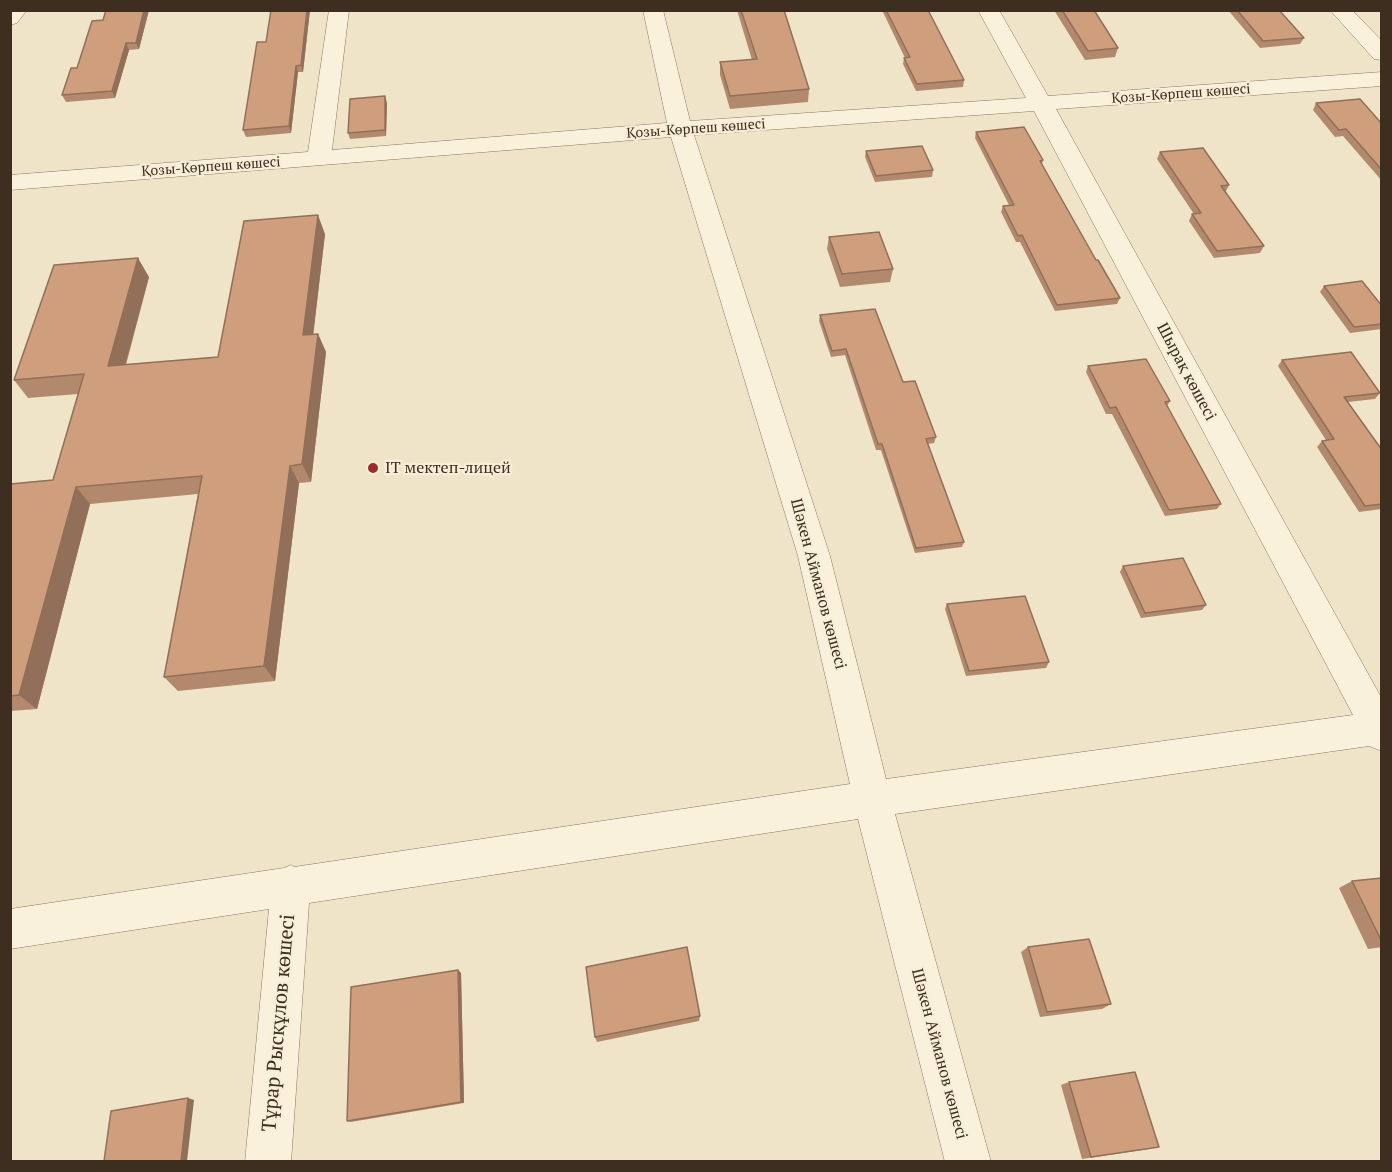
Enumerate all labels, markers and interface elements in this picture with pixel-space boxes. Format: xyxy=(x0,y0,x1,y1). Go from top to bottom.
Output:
street label: Қозы-Көрпеш көшесі xyxy=(1111,81,1251,107)
street label: Қозы-Көрпеш көшесі xyxy=(626,116,766,142)
street label: Қозы-Көрпеш көшесі xyxy=(141,154,281,180)
street label: Шырақ көшесі xyxy=(1152,320,1220,424)
place label: IT мектеп-лицей xyxy=(385,458,511,478)
marker: IT мектеп-лицей xyxy=(366,461,380,475)
street label: Шәкен Айманов көшесі xyxy=(786,497,850,671)
street label: Тұрар Рысқұлов көшесі xyxy=(258,913,300,1133)
street label: Шәкен Айманов көшесі xyxy=(907,967,971,1141)

